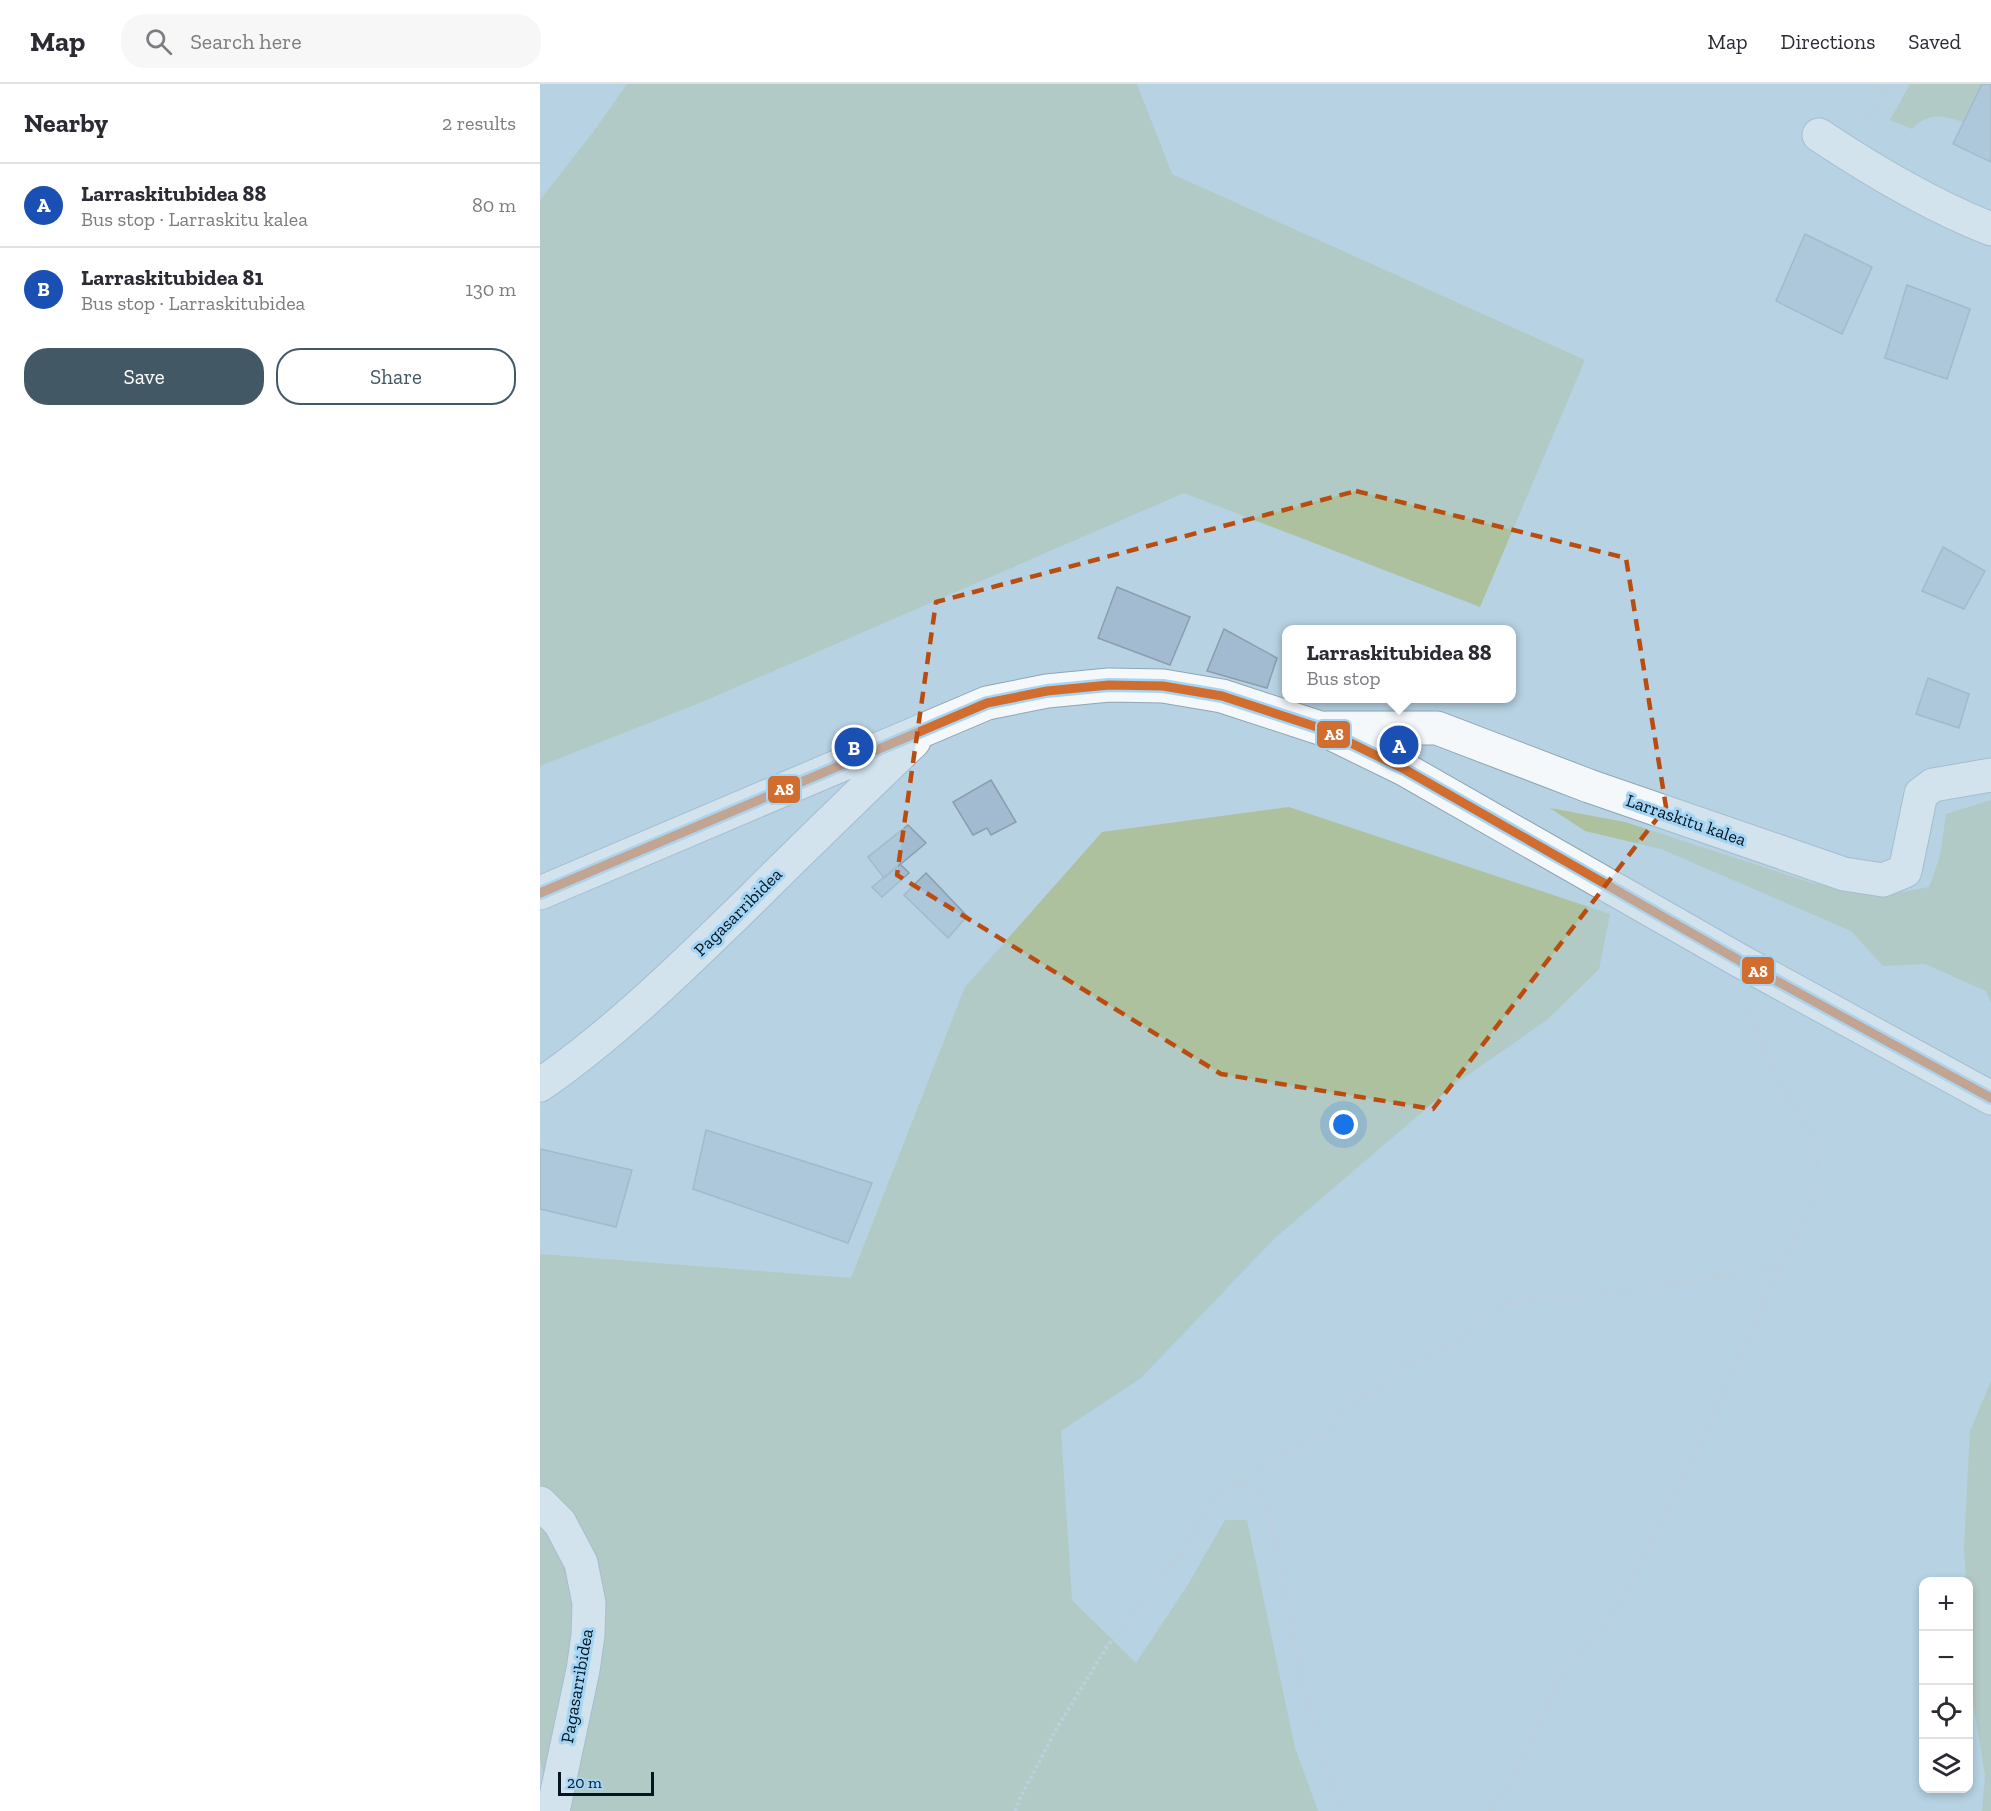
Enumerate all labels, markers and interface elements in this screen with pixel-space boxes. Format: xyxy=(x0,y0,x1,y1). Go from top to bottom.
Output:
search box xyxy=(121,14,541,68)
text: Map xyxy=(30,25,85,58)
icon: search xyxy=(142,25,175,58)
text: Search here xyxy=(190,28,302,55)
text: Map xyxy=(1708,29,1748,54)
text: Directions xyxy=(1781,29,1875,54)
text: Saved xyxy=(1908,29,1961,54)
text: Nearby xyxy=(24,107,108,139)
text: 2 results xyxy=(442,111,516,135)
text: Larraskitubidea 88 xyxy=(81,180,266,207)
text: A xyxy=(37,193,50,217)
text: 80 m xyxy=(472,193,516,217)
text: Bus stop · Larraskitu kalea xyxy=(81,207,308,231)
text: Larraskitubidea 81 xyxy=(81,264,263,291)
text: B xyxy=(37,277,50,301)
text: 130 m xyxy=(465,277,516,301)
text: Bus stop · Larraskitubidea xyxy=(81,291,305,315)
button: Save xyxy=(24,348,264,405)
button: Share xyxy=(276,348,516,405)
popup xyxy=(1282,625,1516,703)
text: Larraskitubidea 88 xyxy=(1306,639,1492,666)
text: Bus stop xyxy=(1306,666,1380,690)
line badge: A8 xyxy=(1316,720,1351,749)
pin: A xyxy=(1380,722,1418,768)
pin: B xyxy=(834,724,874,770)
text: A8 xyxy=(1324,725,1344,744)
line badge: A8 xyxy=(767,775,801,804)
text: A8 xyxy=(774,780,794,799)
street label: Larraskitu kalea xyxy=(1623,789,1749,851)
street label: Pagasarribidea xyxy=(689,863,787,961)
line badge: A8 xyxy=(1741,956,1775,985)
text: A8 xyxy=(1748,962,1768,981)
your location xyxy=(1329,1110,1358,1139)
map controls xyxy=(1919,1577,1973,1793)
button: + xyxy=(1919,1577,1973,1631)
street label: Pagasarribidea xyxy=(556,1627,598,1745)
button: − xyxy=(1919,1631,1973,1685)
button: locate xyxy=(1919,1685,1973,1739)
button: layers xyxy=(1919,1739,1973,1793)
scale bar xyxy=(558,1769,654,1796)
text: 20 m xyxy=(567,1773,602,1792)

